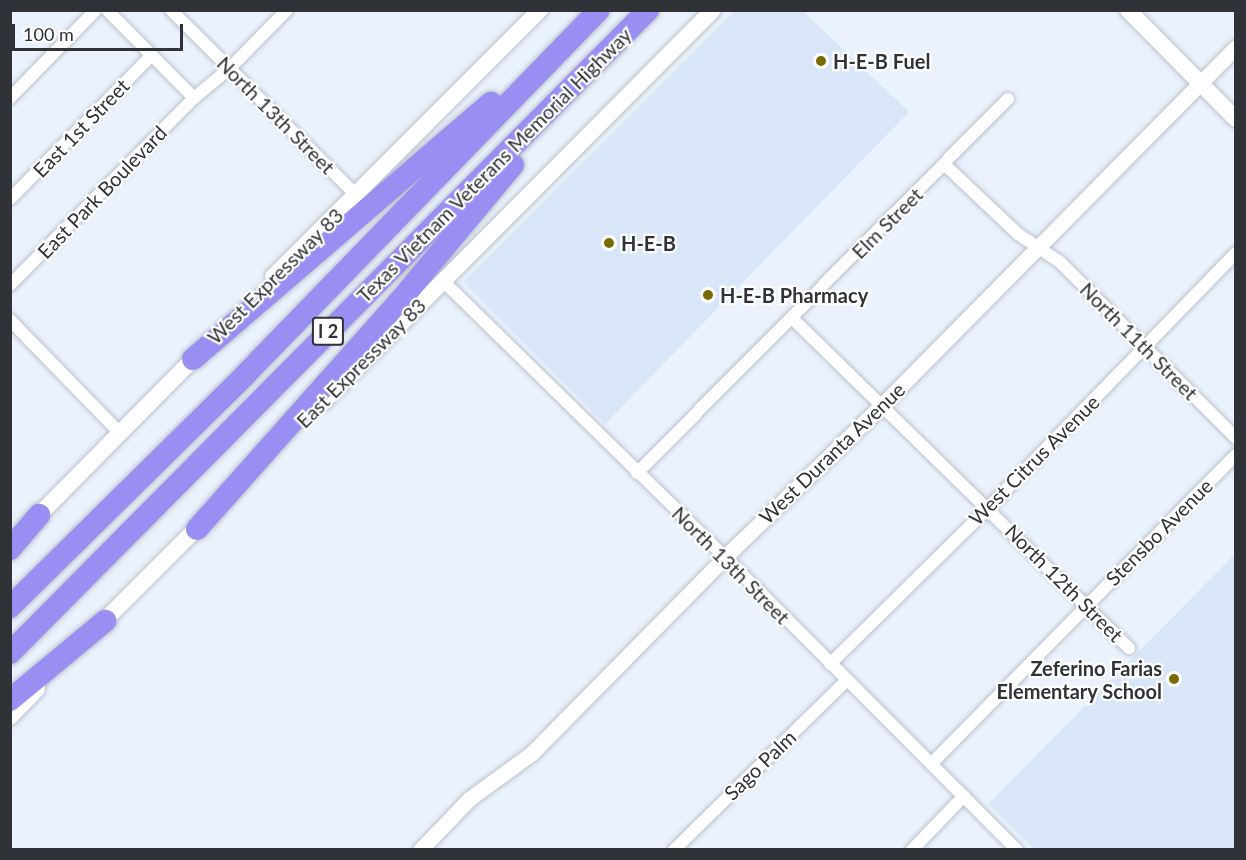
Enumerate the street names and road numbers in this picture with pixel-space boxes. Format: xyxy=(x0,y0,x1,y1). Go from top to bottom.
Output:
street label: Texas Vietnam Veterans Memorial Highway xyxy=(351,22,637,308)
street label: North 13th Street xyxy=(212,51,340,179)
street label: East 1st Street xyxy=(28,74,134,182)
street label: East Park Boulevard xyxy=(33,121,171,263)
street label: Elm Street xyxy=(847,183,927,263)
street label: West Expressway 83 xyxy=(202,203,348,349)
street label: North 11th Street xyxy=(1075,277,1203,405)
street label: East Expressway 83 xyxy=(291,293,431,433)
road number: I 2 xyxy=(312,316,344,346)
street label: West Duranta Avenue xyxy=(754,377,910,529)
street label: West Citrus Avenue xyxy=(964,390,1104,530)
street label: Stensbo Avenue xyxy=(1100,473,1218,591)
street label: North 13th Street xyxy=(667,501,795,629)
street label: North 12th Street xyxy=(1000,519,1128,647)
street label: Sago Palm xyxy=(719,725,801,805)

